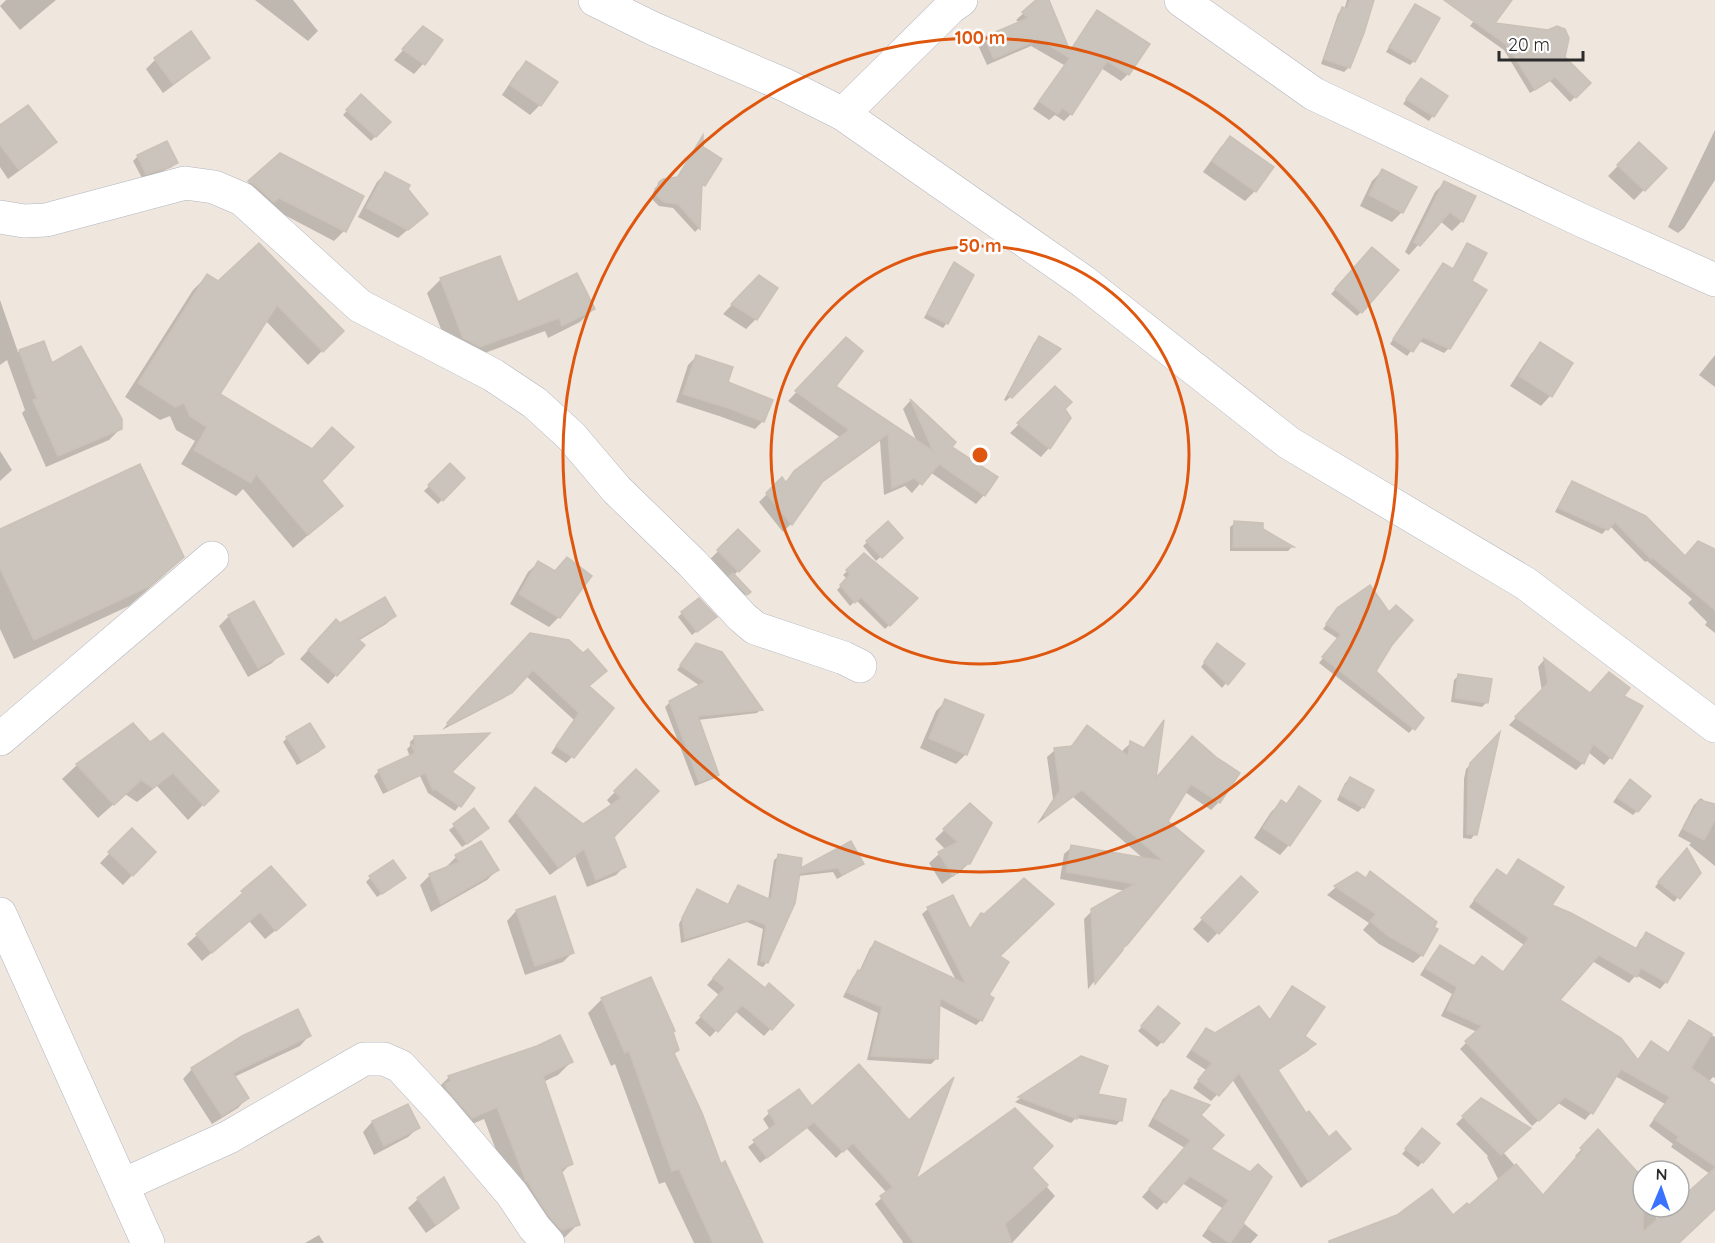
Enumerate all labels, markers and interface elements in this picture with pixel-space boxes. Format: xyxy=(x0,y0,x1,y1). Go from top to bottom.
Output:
scale bar xyxy=(1499,24,1583,62)
text: 100 m xyxy=(955,26,1005,49)
text: 20 m xyxy=(1508,33,1550,56)
text: 50 m xyxy=(958,234,1002,257)
centre of rings xyxy=(970,445,990,465)
north arrow xyxy=(1631,1159,1691,1219)
text: N xyxy=(1655,1164,1668,1184)

